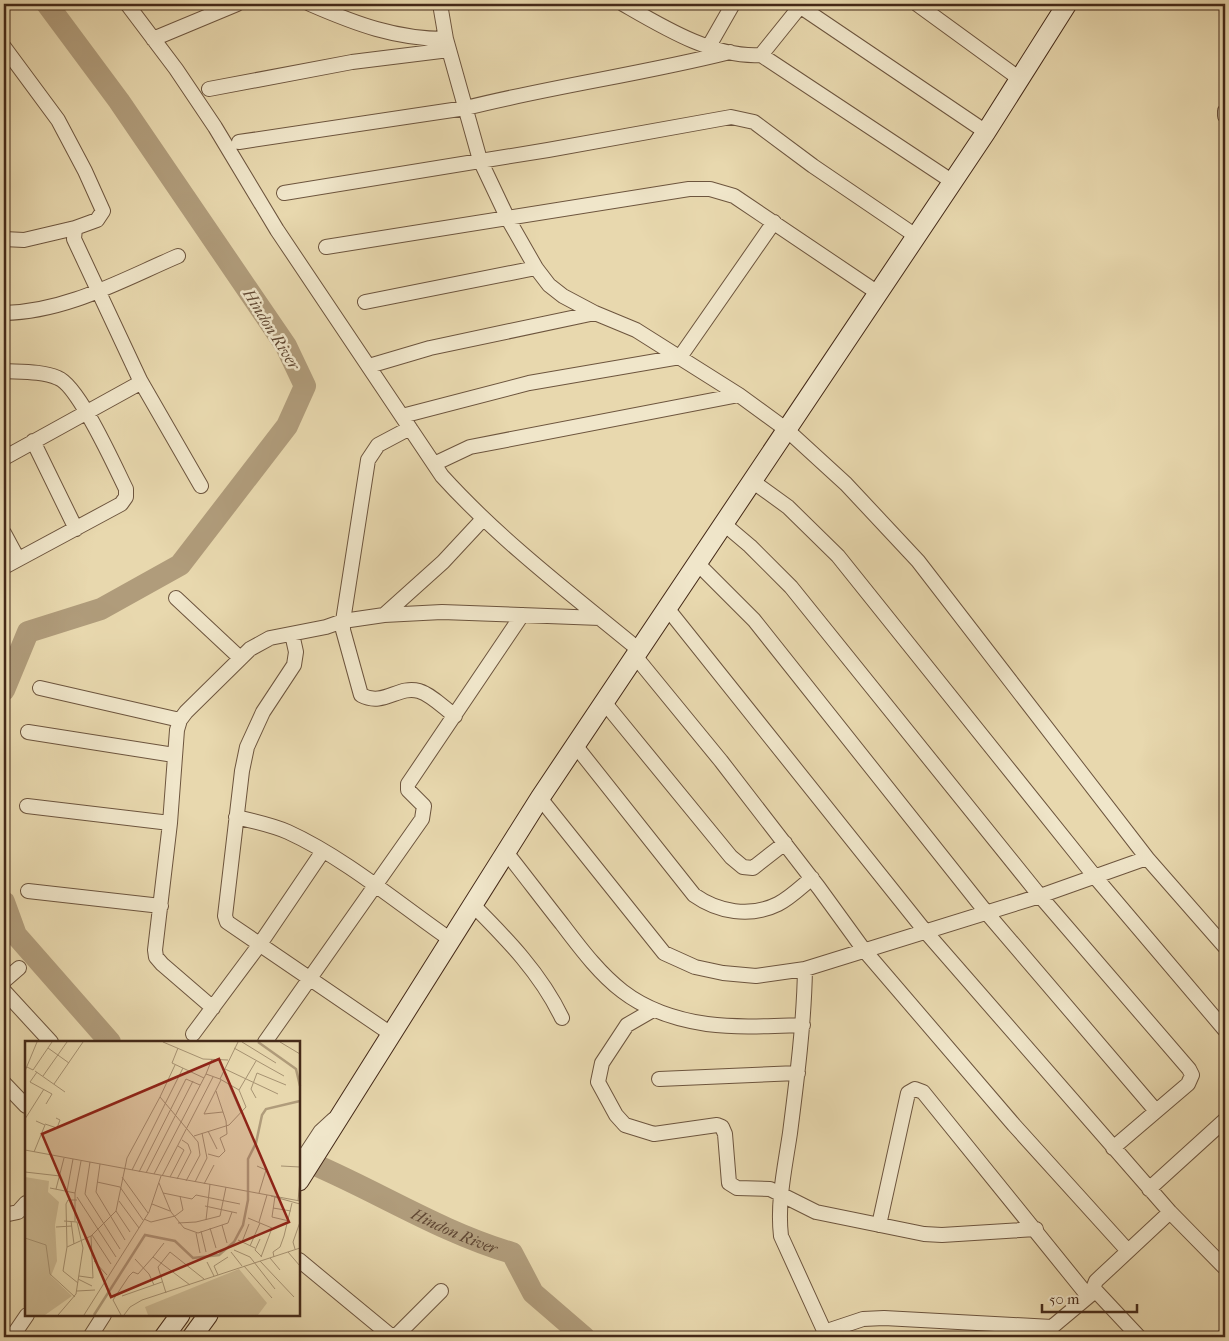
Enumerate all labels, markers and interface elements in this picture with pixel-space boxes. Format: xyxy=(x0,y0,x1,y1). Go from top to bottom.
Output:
water label: Hindon River xyxy=(239,285,305,375)
inset map xyxy=(25,1041,300,1316)
water label: Hindon River xyxy=(408,1204,502,1258)
scale bar xyxy=(1042,1281,1136,1313)
text: 50 m xyxy=(1049,1290,1080,1308)

